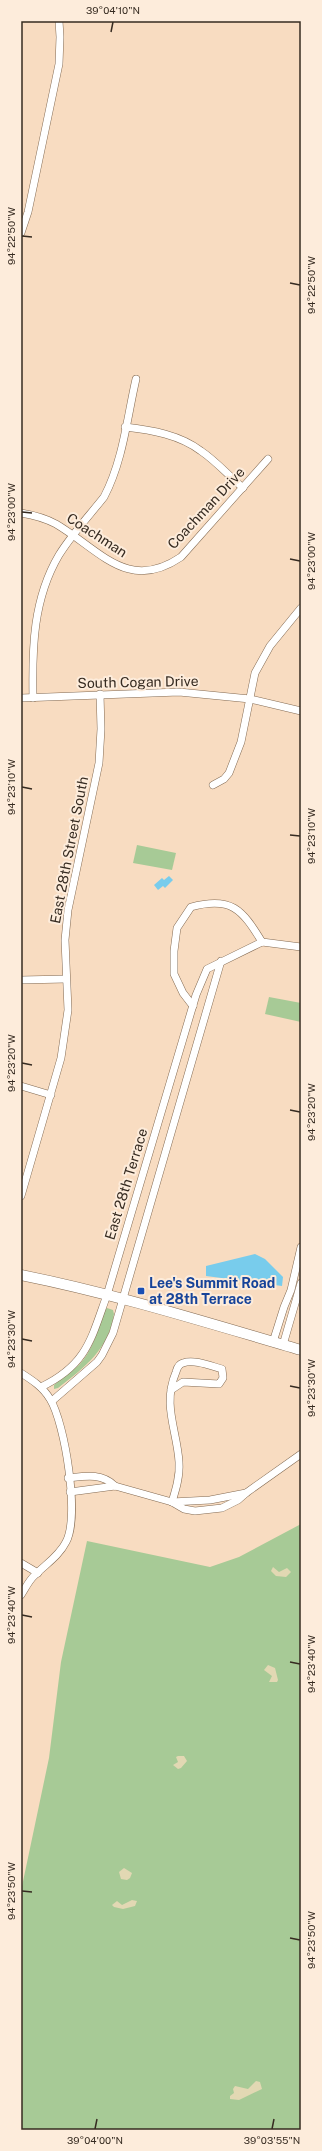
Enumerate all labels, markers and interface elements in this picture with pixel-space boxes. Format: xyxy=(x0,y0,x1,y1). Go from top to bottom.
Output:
text: 39°04'10"N xyxy=(86,4,140,16)
text: 94°22'50"W xyxy=(5,207,17,265)
text: 94°22'50"W xyxy=(305,256,317,314)
street label: Coachman Drive xyxy=(164,464,248,552)
text: 94°23'00"W xyxy=(5,483,17,541)
street label: Coachman xyxy=(64,510,130,560)
text: 94°23'00"W xyxy=(305,532,317,590)
street label: South Cogan Drive xyxy=(77,673,199,691)
text: 94°23'10"W xyxy=(5,759,17,815)
street label: East 28th Street South xyxy=(47,775,91,925)
text: 94°23'10"W xyxy=(305,808,317,864)
text: 94°23'20"W xyxy=(5,1034,17,1092)
text: 94°23'20"W xyxy=(305,1083,317,1141)
street label: East 28th Terrace xyxy=(101,1126,151,1242)
place label: Lee's Summit Road at 28th Terrace xyxy=(149,1275,275,1307)
marker: Lee's Summit Road at 28th Terrace xyxy=(136,1286,146,1296)
text: 94°23'30"W xyxy=(5,1310,17,1368)
text: 94°23'30"W xyxy=(305,1359,317,1417)
text: 94°23'40"W xyxy=(5,1586,17,1644)
text: 94°23'40"W xyxy=(305,1635,317,1693)
text: 94°23'50"W xyxy=(5,1861,17,1920)
text: 94°23'50"W xyxy=(305,1910,317,1969)
text: 39°04'00"N xyxy=(67,2134,123,2146)
text: 39°03'55"N xyxy=(244,2134,300,2146)

